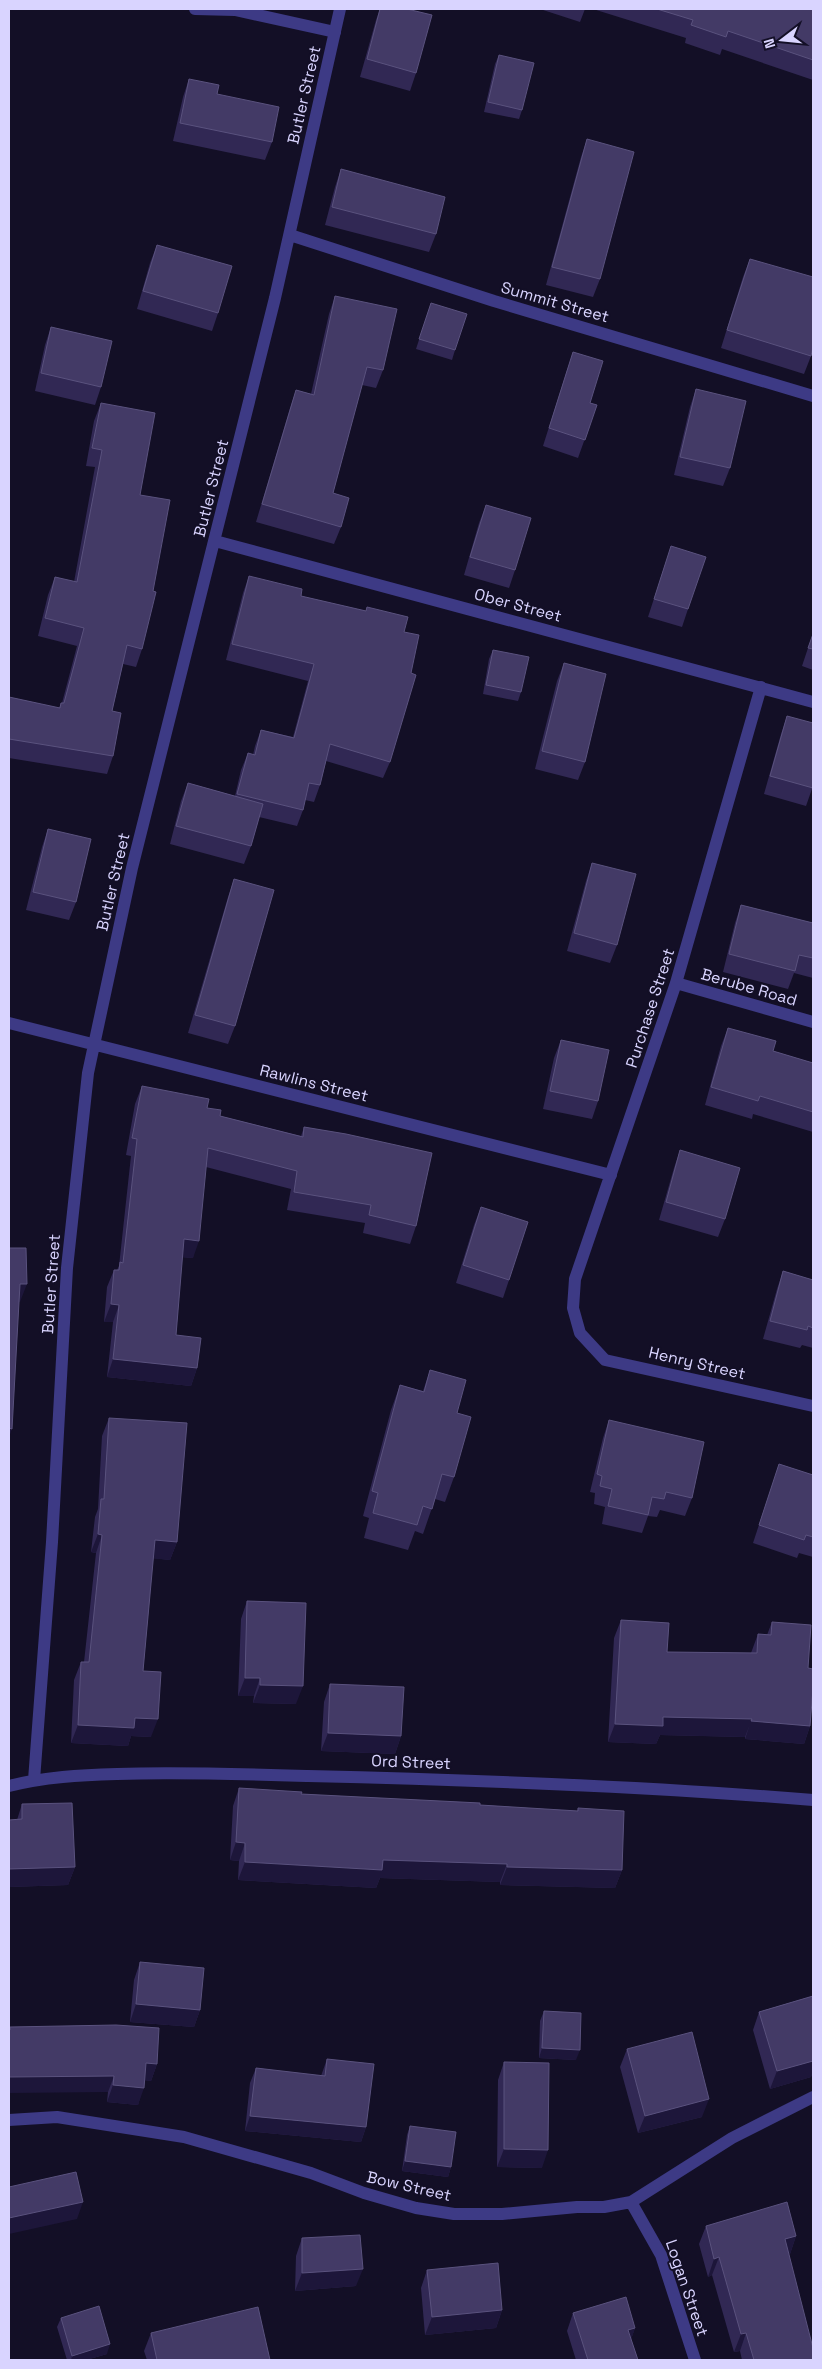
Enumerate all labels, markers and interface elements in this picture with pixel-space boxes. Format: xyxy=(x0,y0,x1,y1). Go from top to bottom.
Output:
north arrow xyxy=(757,15,807,65)
text: N xyxy=(760,37,779,51)
street label: Butler Street xyxy=(283,44,325,146)
street label: Summit Street xyxy=(499,277,611,327)
street label: Butler Street xyxy=(189,437,233,539)
street label: Ober Street xyxy=(472,583,564,627)
street label: Butler Street xyxy=(92,831,134,933)
street label: Purchase Street xyxy=(621,946,679,1070)
street label: Berube Road xyxy=(699,963,799,1011)
street label: Rawlins Street xyxy=(258,1059,370,1107)
street label: Butler Street xyxy=(37,1233,65,1335)
street label: Henry Street xyxy=(647,1342,747,1384)
street label: Ord Street xyxy=(371,1750,451,1774)
street label: Bow Street xyxy=(365,2166,453,2206)
street label: Logan Street xyxy=(661,2237,713,2339)

